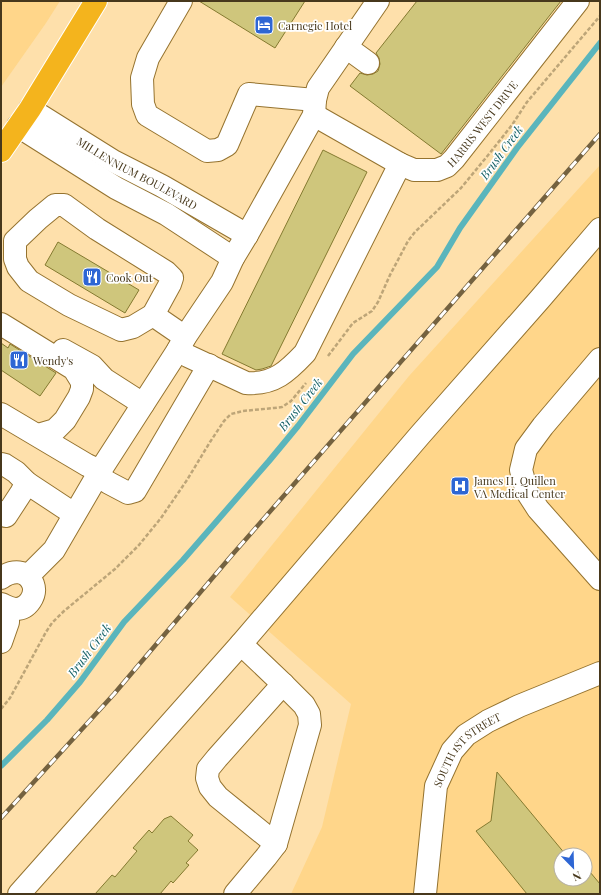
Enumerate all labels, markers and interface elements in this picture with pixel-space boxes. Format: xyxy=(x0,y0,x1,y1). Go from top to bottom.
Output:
hotel icon: Carnegie Hotel xyxy=(253,14,275,36)
place label: Carnegie Hotel xyxy=(278,18,352,33)
street label: HARRIS WEST DRIVE xyxy=(443,77,521,170)
water label: Brush Creek xyxy=(475,122,526,183)
street label: MILLENNIUM BOULEVARD xyxy=(74,133,200,212)
restaurant icon: Cook Out xyxy=(81,266,103,288)
place label: Cook Out xyxy=(106,270,153,285)
restaurant icon: Wendy's xyxy=(8,349,30,371)
place label: Wendy's xyxy=(32,353,73,368)
water label: Brush Creek xyxy=(274,374,326,435)
place label: James H. Quillen VA Medical Center xyxy=(473,473,565,501)
hospital icon: James H. Quillen VA Medical Center xyxy=(449,475,471,497)
water label: Brush Creek xyxy=(63,620,114,681)
street label: SOUTH 1ST STREET xyxy=(429,708,503,789)
north arrow xyxy=(553,847,593,887)
text: N xyxy=(570,868,584,885)

